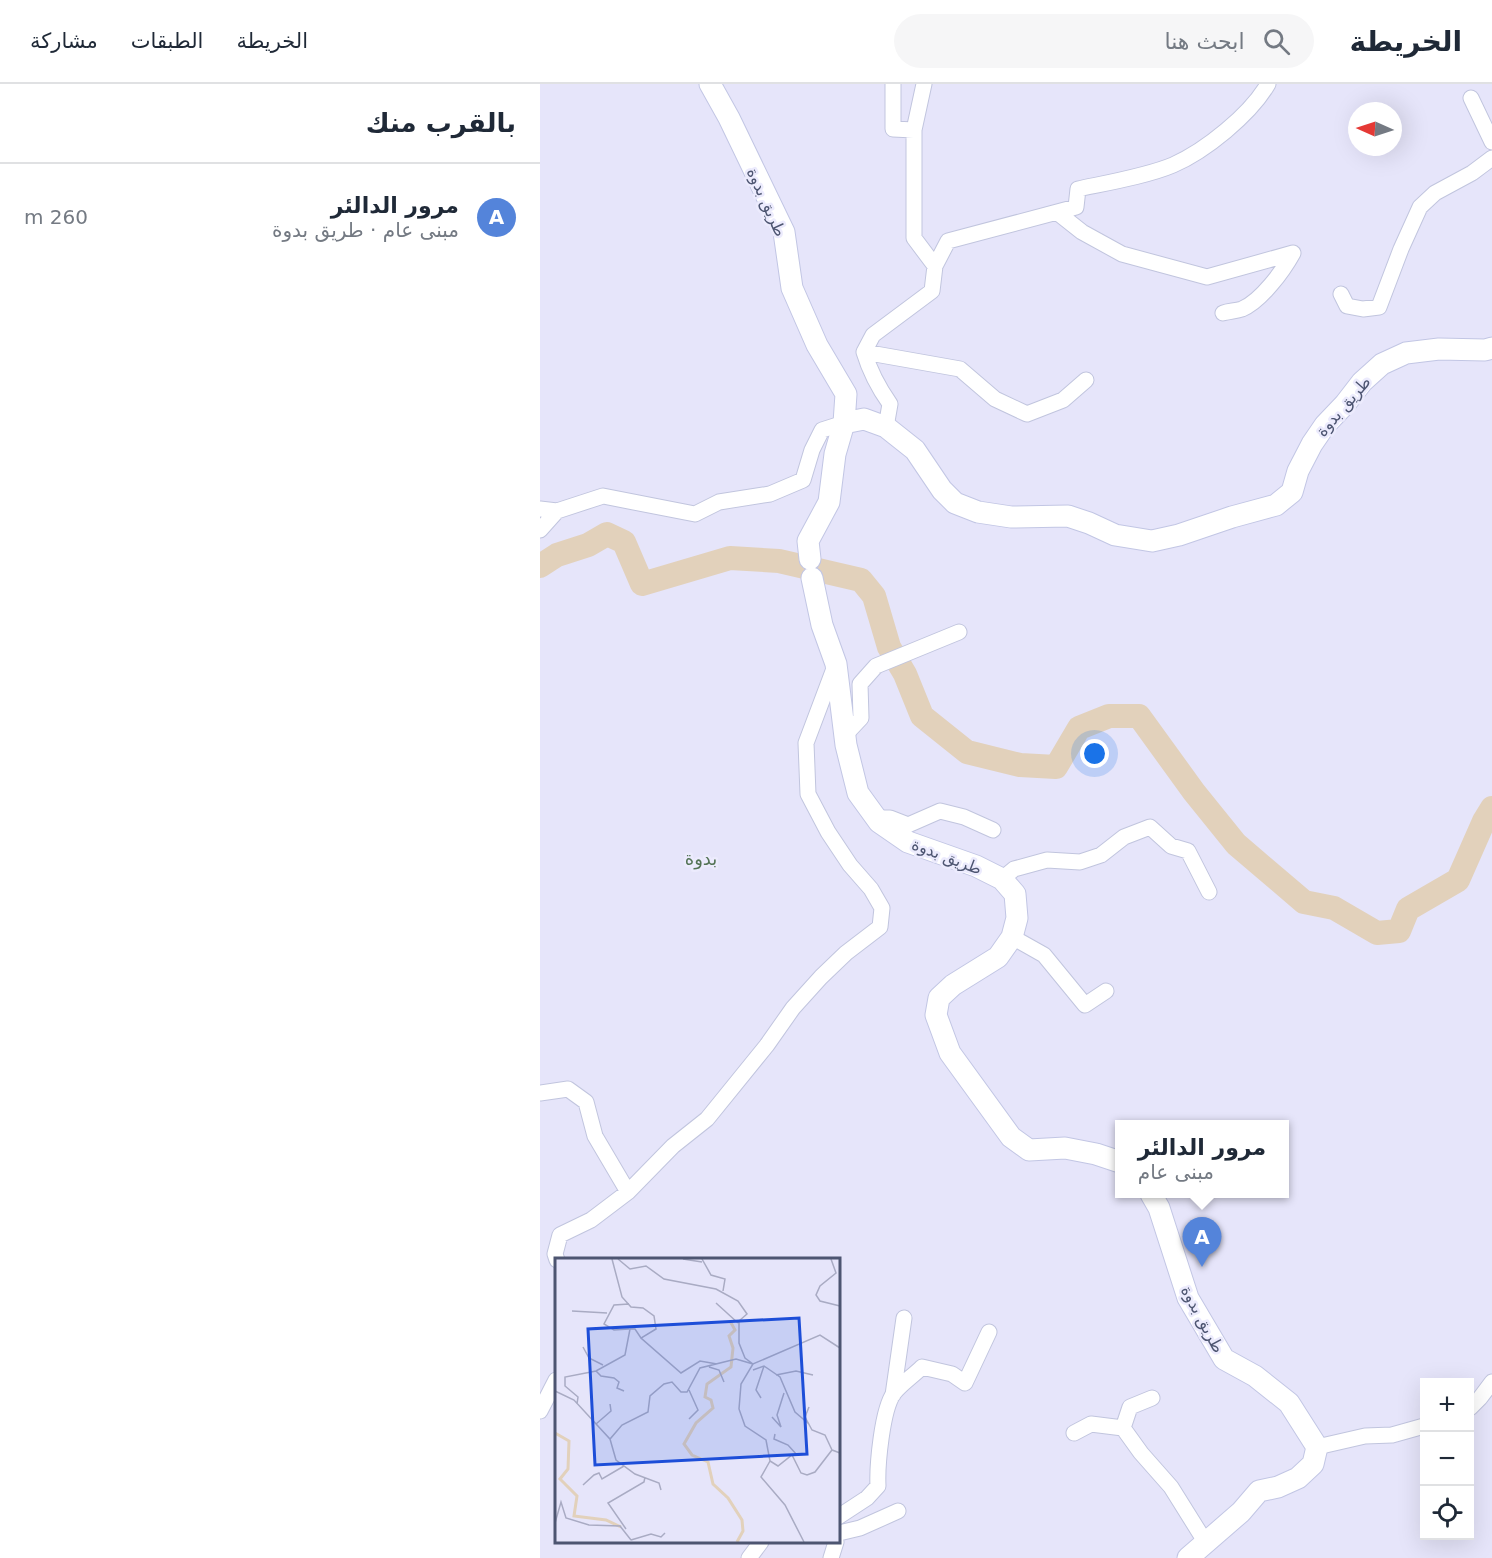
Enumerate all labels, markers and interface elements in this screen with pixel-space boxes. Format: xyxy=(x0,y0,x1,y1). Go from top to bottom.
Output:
search box xyxy=(894,14,1314,68)
icon: search xyxy=(1260,25,1293,58)
text: الخريطة xyxy=(1350,25,1462,58)
text: مشاركة xyxy=(30,29,98,53)
text: الطبقات xyxy=(131,29,203,53)
text: الخريطة xyxy=(236,29,308,53)
text: ابحث هنا xyxy=(1165,29,1245,54)
north arrow xyxy=(1348,102,1402,156)
text: بالقرب منك xyxy=(366,108,516,138)
street label: طريق بدوة xyxy=(742,165,790,240)
text: مرور الدالئر xyxy=(331,193,459,218)
text: 260 m xyxy=(24,205,88,229)
text: A xyxy=(489,205,504,229)
text: مبنى عام · طريق بدوة xyxy=(272,218,459,242)
street label: طريق بدوة xyxy=(1312,372,1375,441)
your location xyxy=(1080,739,1109,768)
street label: طريق بدوة xyxy=(909,834,984,879)
district label: بدوة xyxy=(685,848,717,870)
popup xyxy=(1115,1120,1289,1198)
text: مرور الدالئر xyxy=(1138,1135,1266,1160)
text: مبنى عام xyxy=(1138,1160,1214,1184)
pin: A xyxy=(1182,1218,1222,1267)
inset map xyxy=(555,1258,840,1543)
street label: طريق بدوة xyxy=(1176,1282,1228,1357)
map controls xyxy=(1420,1378,1474,1540)
button: + xyxy=(1420,1378,1474,1432)
button: − xyxy=(1420,1432,1474,1486)
button: locate xyxy=(1420,1486,1474,1540)

